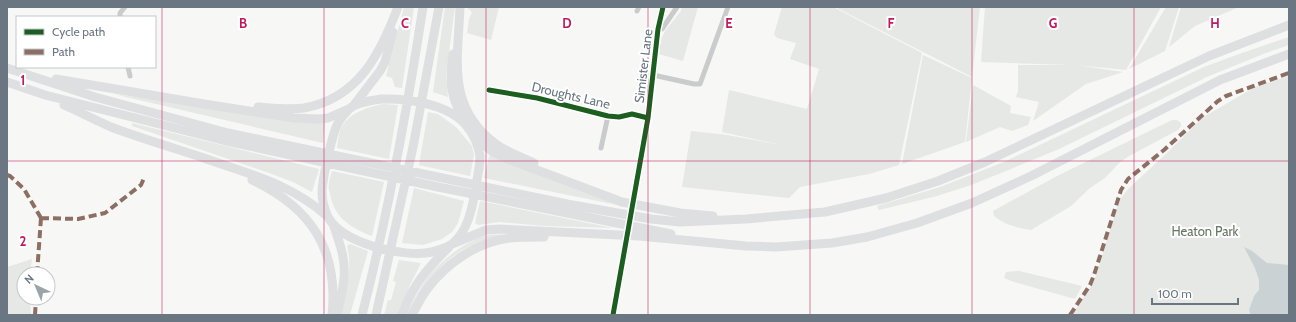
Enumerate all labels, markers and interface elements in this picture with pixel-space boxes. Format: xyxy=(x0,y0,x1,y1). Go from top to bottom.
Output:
text: B xyxy=(239,15,247,31)
text: C xyxy=(401,15,409,31)
text: D xyxy=(562,15,572,31)
text: E xyxy=(725,15,733,31)
text: F xyxy=(888,15,895,31)
text: G xyxy=(1049,15,1058,31)
text: H xyxy=(1210,15,1220,31)
legend xyxy=(16,16,156,68)
text: Cycle path xyxy=(52,24,105,39)
street label: Simister Lane xyxy=(631,28,656,104)
text: Path xyxy=(52,44,75,59)
text: 1 xyxy=(21,72,25,88)
street label: Droughts Lane xyxy=(530,78,612,112)
park label: Heaton Park xyxy=(1172,223,1239,239)
text: 2 xyxy=(20,233,27,249)
north arrow xyxy=(16,266,56,306)
text: N xyxy=(21,271,37,287)
scale bar xyxy=(1152,280,1238,306)
text: 100 m xyxy=(1158,286,1192,301)

